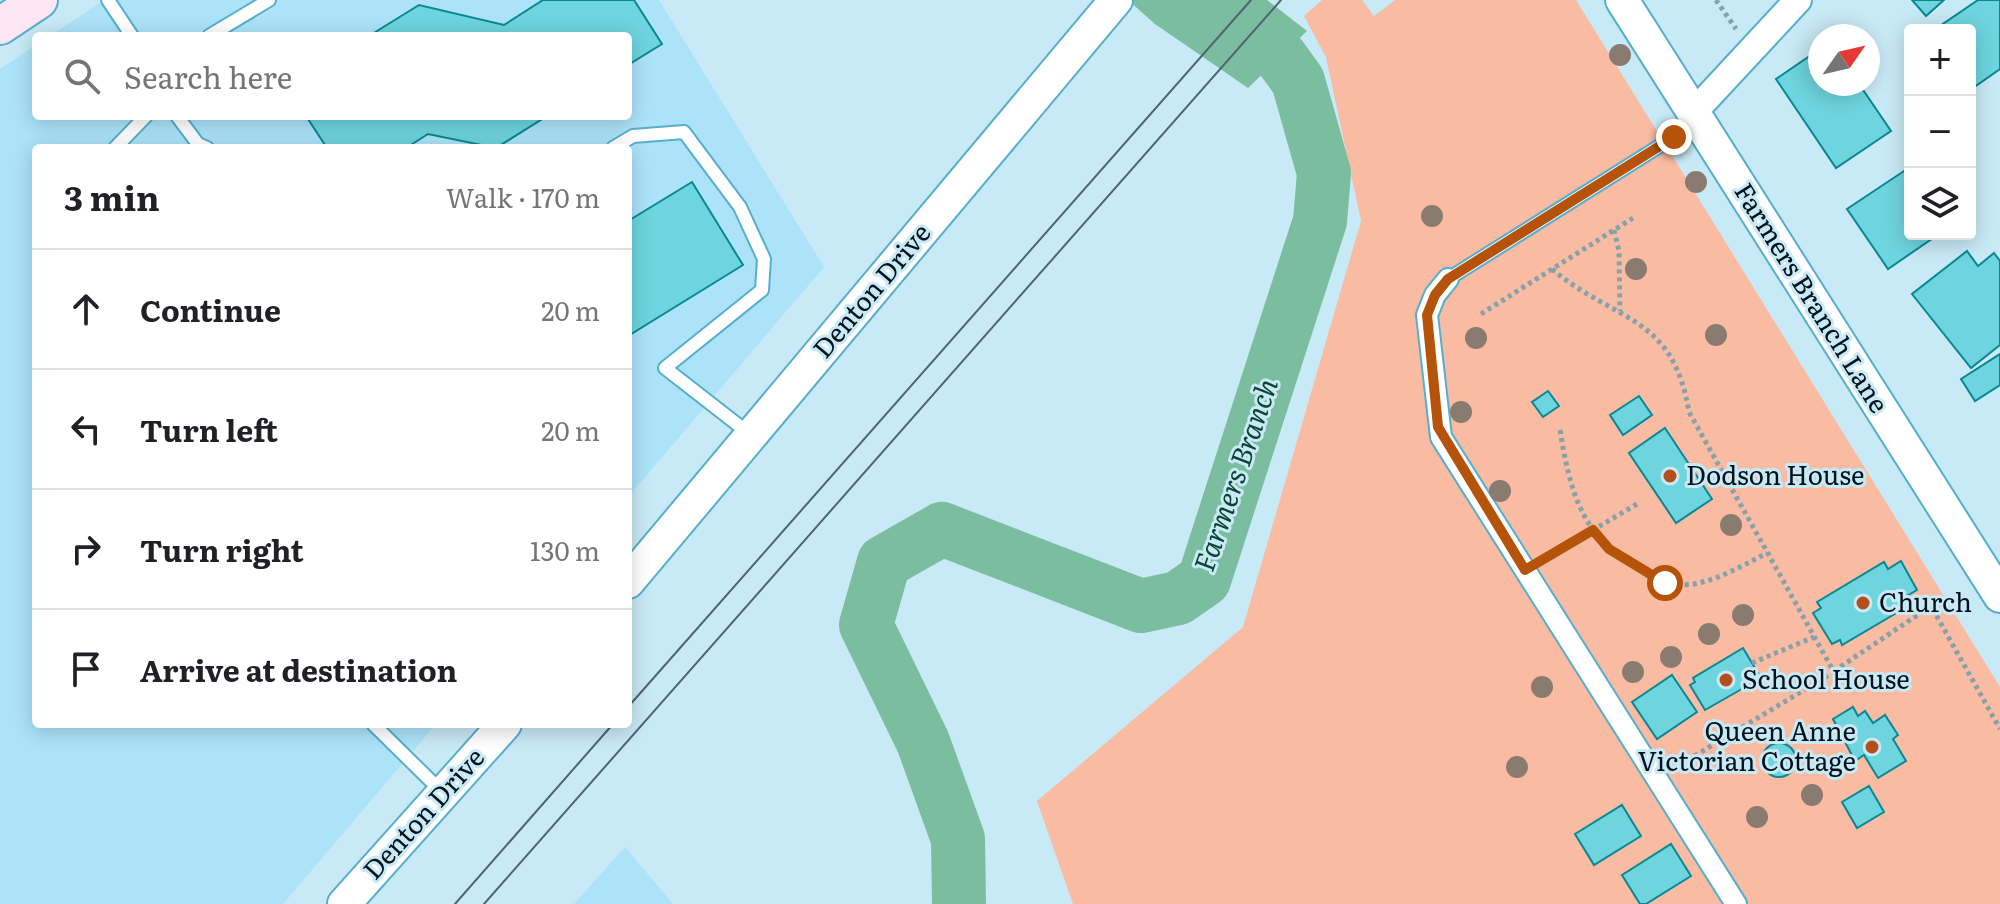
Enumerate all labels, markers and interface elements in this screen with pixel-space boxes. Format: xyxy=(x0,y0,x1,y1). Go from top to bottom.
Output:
north arrow xyxy=(1808,24,1880,96)
map controls xyxy=(1904,24,1976,240)
button: + xyxy=(1904,24,1976,96)
search box xyxy=(32,32,632,120)
icon: search xyxy=(60,54,104,98)
text: Search here xyxy=(124,54,292,98)
button: − xyxy=(1904,96,1976,168)
route end xyxy=(1656,119,1692,155)
button: layers xyxy=(1904,168,1976,240)
text: 3 min xyxy=(64,171,160,221)
street label: Farmers Branch Lane xyxy=(1726,174,1900,419)
text: Walk · 170 m xyxy=(446,177,600,216)
street label: Denton Drive xyxy=(802,213,938,365)
icon: ahead xyxy=(64,287,108,331)
text: Continue xyxy=(140,287,281,331)
text: 20 m xyxy=(541,290,600,329)
water label: Farmers Branch xyxy=(1181,372,1287,577)
icon: left xyxy=(64,407,108,451)
text: Turn left xyxy=(140,407,278,451)
text: 20 m xyxy=(541,410,600,449)
place label: Dodson House xyxy=(1686,454,1865,493)
marker: Dodson House xyxy=(1661,467,1679,485)
icon: right xyxy=(64,527,108,571)
text: Turn right xyxy=(140,527,304,571)
text: 130 m xyxy=(530,530,600,569)
route start xyxy=(1647,565,1683,601)
place label: Church xyxy=(1879,581,1972,620)
marker: Church xyxy=(1854,594,1872,612)
icon: arrive xyxy=(64,647,108,691)
text: Arrive at destination xyxy=(140,647,457,691)
place label: School House xyxy=(1742,658,1910,697)
marker: School House xyxy=(1717,671,1735,689)
place label: Queen Anne Victorian Cottage xyxy=(1638,710,1856,779)
street label: Denton Drive xyxy=(352,738,492,887)
marker: Queen Anne Victorian Cottage xyxy=(1863,738,1881,756)

